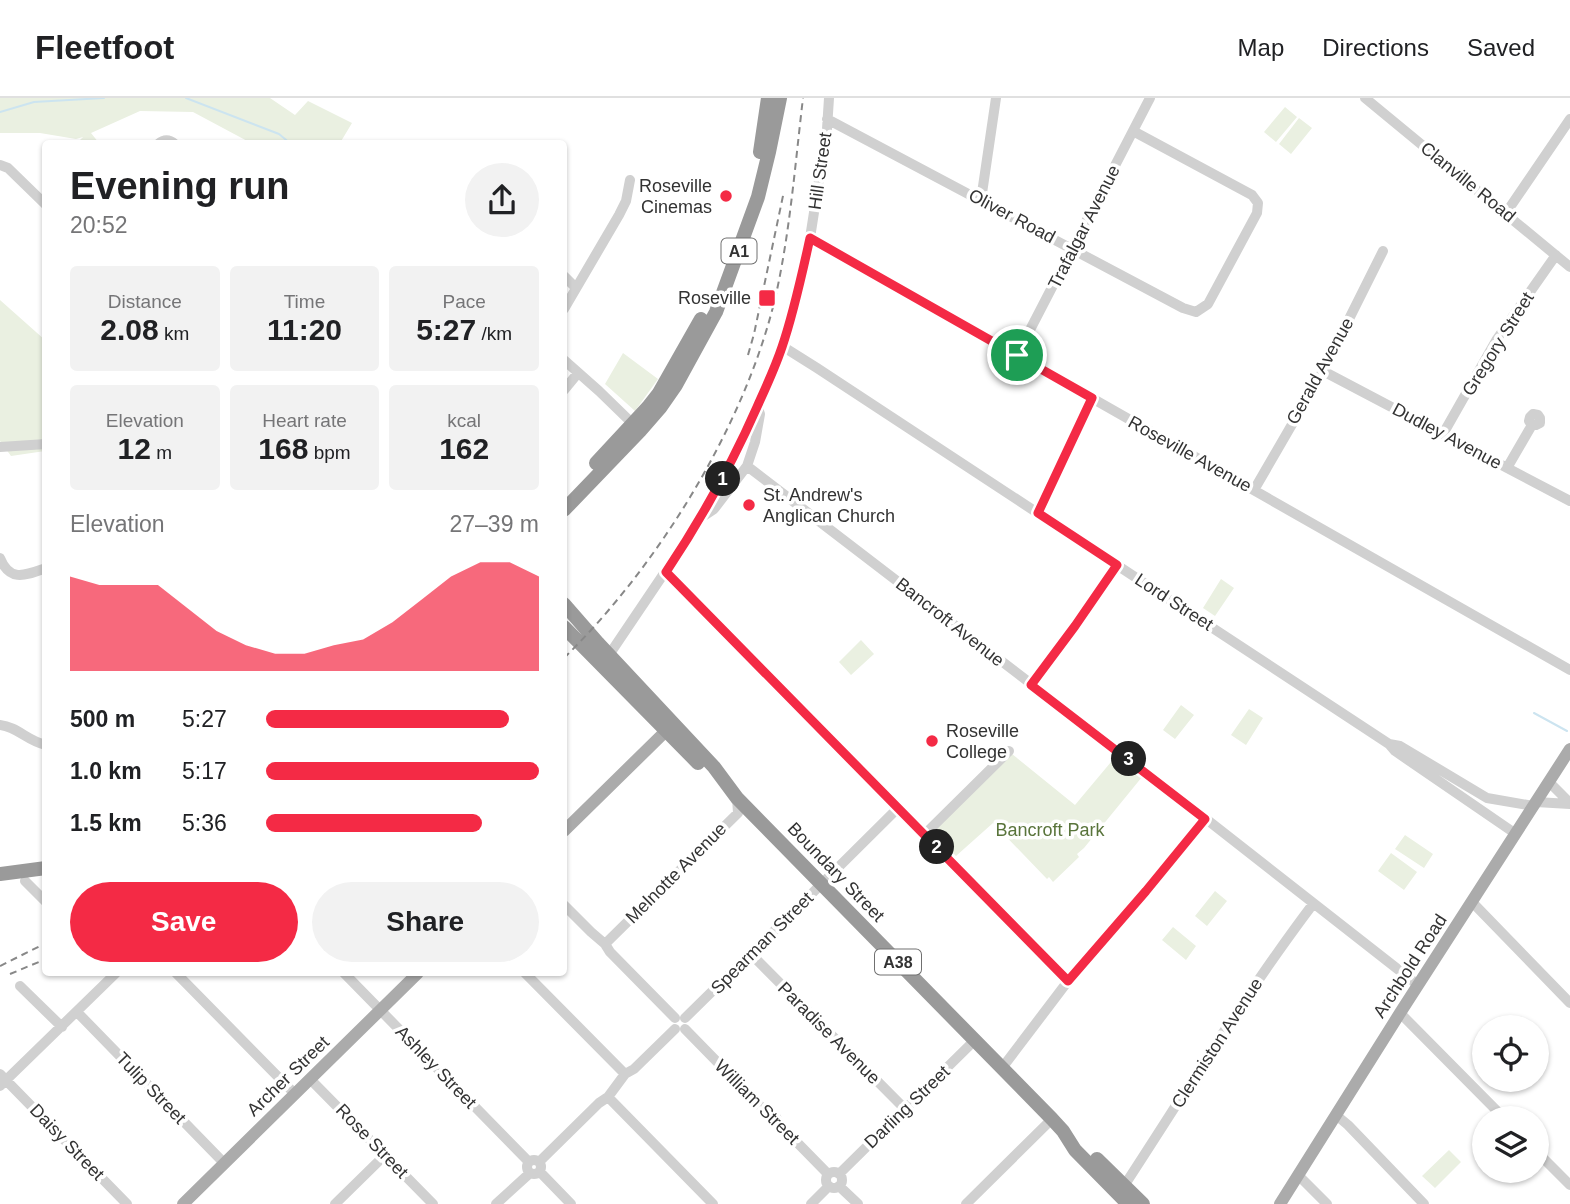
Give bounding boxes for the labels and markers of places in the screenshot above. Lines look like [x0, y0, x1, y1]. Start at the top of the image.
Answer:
place label: Roseville Cinemas [639, 176, 712, 217]
marker: Roseville Cinemas [718, 188, 734, 204]
place label: Roseville [678, 288, 751, 308]
marker: Roseville [757, 288, 777, 308]
pin [987, 325, 1047, 385]
pin: 1 [706, 462, 740, 496]
place label: St. Andrew's Anglican Church [763, 485, 895, 526]
marker: St. Andrew's Anglican Church [741, 497, 757, 513]
place label: Roseville College [946, 721, 1019, 762]
marker: Roseville College [924, 733, 940, 749]
pin: 3 [1112, 742, 1146, 776]
pin: 2 [920, 830, 954, 864]

